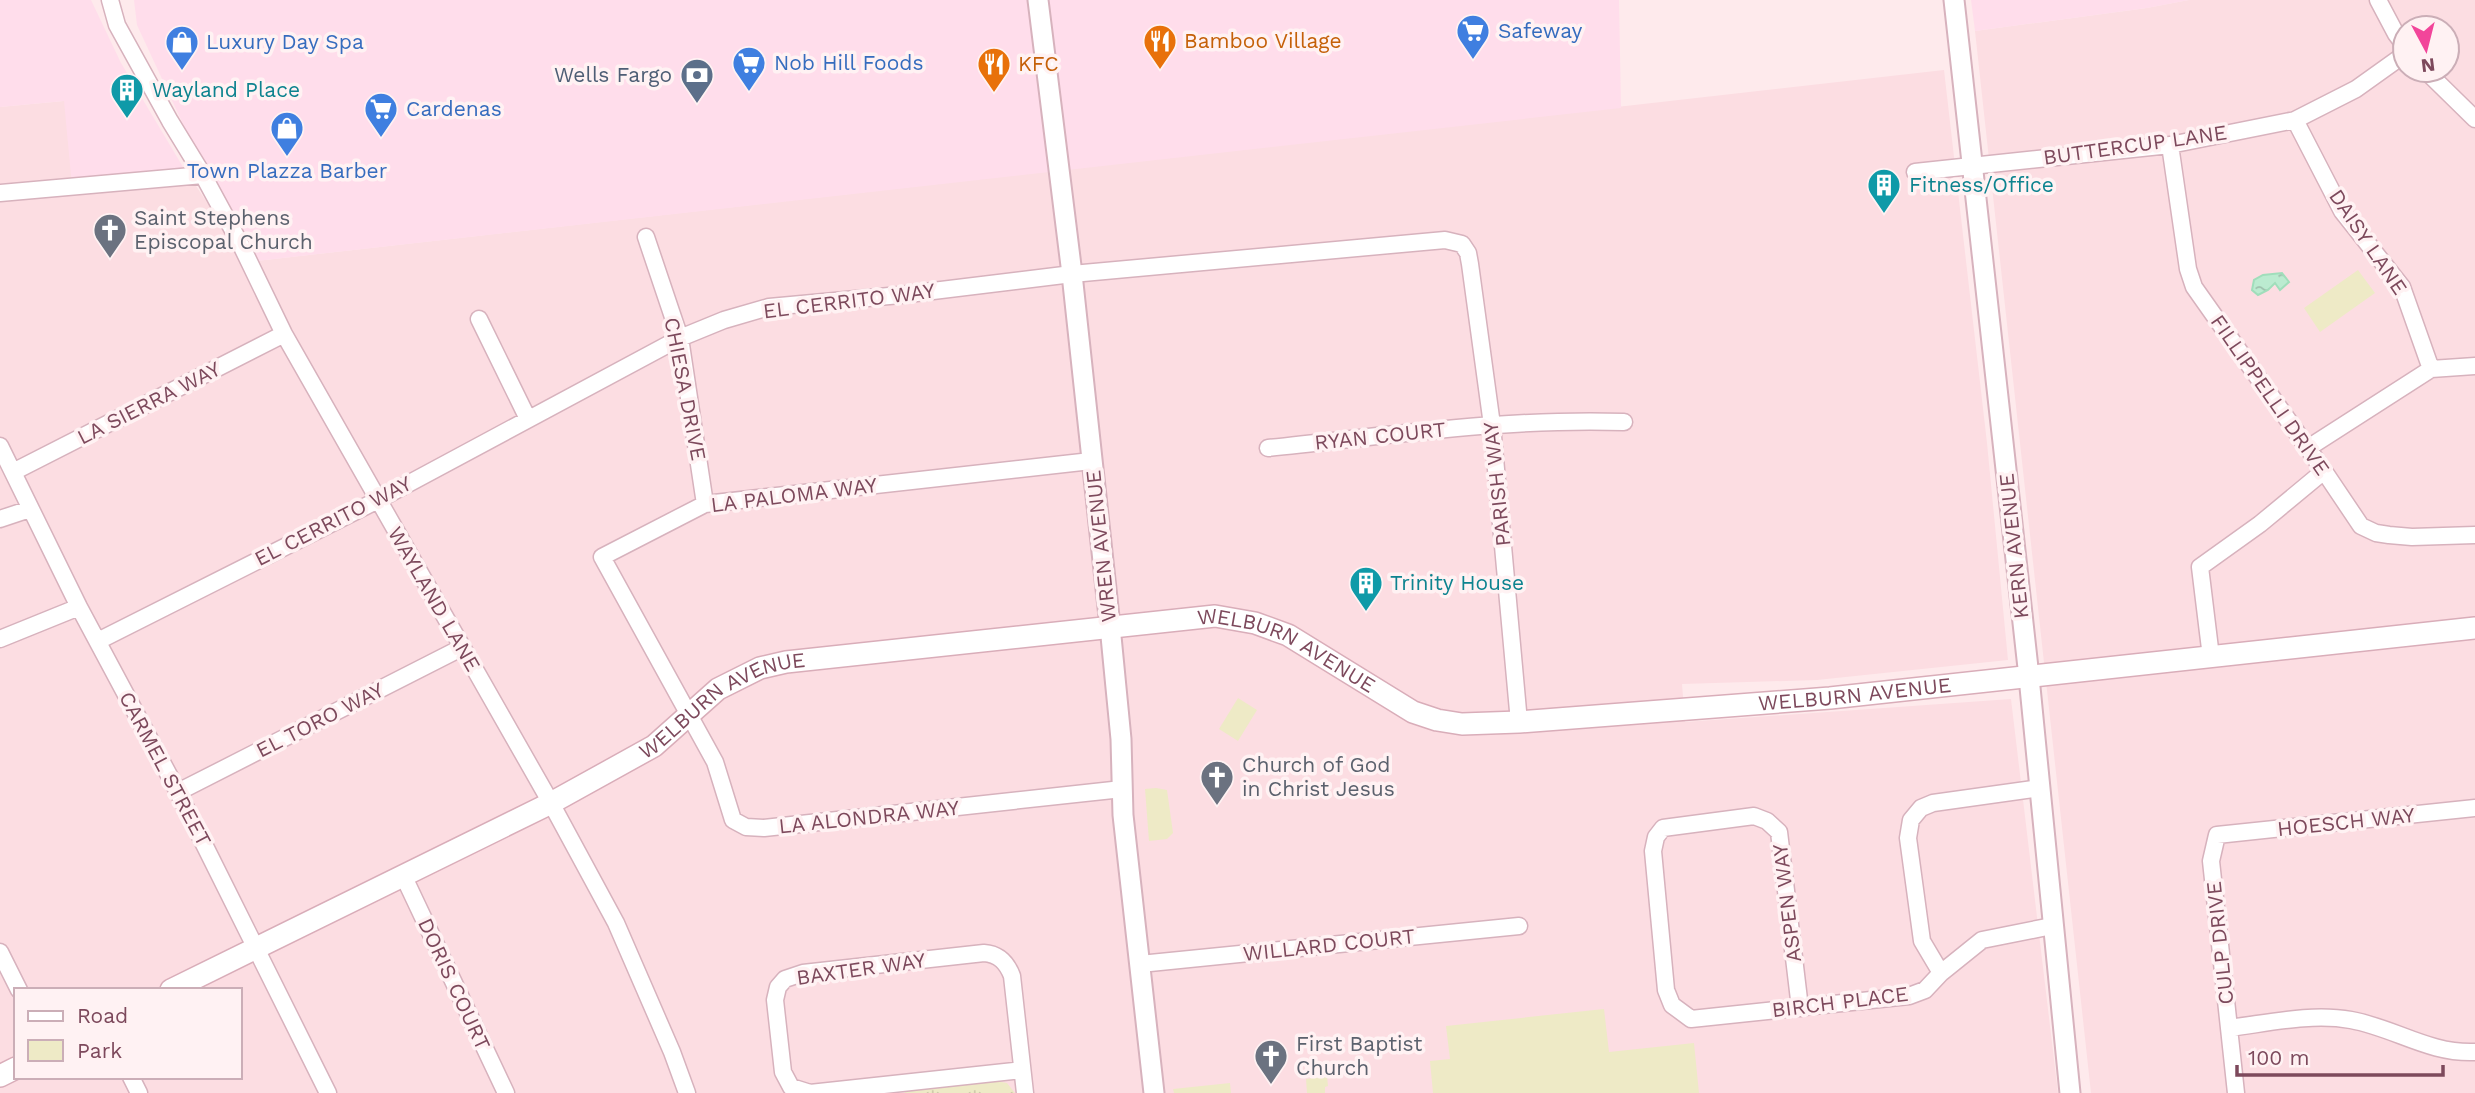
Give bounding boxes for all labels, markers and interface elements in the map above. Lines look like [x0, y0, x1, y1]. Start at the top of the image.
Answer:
supermarket icon: Safeway [1454, 12, 1492, 61]
north arrow [2391, 14, 2461, 84]
place label: Safeway [1498, 18, 1582, 43]
restaurant icon: Bamboo Village [1141, 22, 1179, 71]
shop icon: Luxury Day Spa [163, 23, 201, 72]
place label: Bamboo Village [1184, 28, 1342, 53]
place label: Luxury Day Spa [206, 29, 364, 54]
supermarket icon: Nob Hill Foods [730, 44, 768, 93]
restaurant icon: KFC [975, 45, 1013, 94]
place label: Nob Hill Foods [774, 50, 924, 75]
place label: KFC [1018, 51, 1059, 76]
text: N [2420, 53, 2436, 78]
bank icon: Wells Fargo [678, 56, 716, 105]
place label: Wells Fargo [554, 62, 672, 87]
building icon: Wayland Place [108, 71, 146, 120]
place label: Wayland Place [152, 77, 300, 102]
supermarket icon: Cardenas [362, 90, 400, 139]
place label: Cardenas [406, 96, 502, 121]
shop icon: Town Plazza Barber [268, 109, 306, 158]
street label: BUTTERCUP LANE [2041, 119, 2228, 170]
place label: Town Plazza Barber [187, 158, 388, 183]
building icon: Fitness/Office [1865, 166, 1903, 215]
place label: Fitness/Office [1909, 172, 2054, 197]
street label: DAISY LANE [2324, 184, 2413, 299]
place label: Saint Stephens Episcopal Church [134, 205, 313, 254]
church icon: Saint Stephens Episcopal Church [91, 211, 129, 260]
street label: EL CERRITO WAY [762, 278, 936, 323]
street label: FILLIPPELLI DRIVE [2206, 310, 2335, 480]
street label: CHIESA DRIVE [659, 315, 712, 463]
street label: LA SIERRA WAY [73, 356, 225, 449]
street label: RYAN COURT [1313, 416, 1447, 455]
street label: PARISH WAY [1478, 420, 1515, 548]
street label: WREN AVENUE [1080, 469, 1121, 623]
street label: EL CERRITO WAY [250, 470, 415, 571]
street label: LA PALOMA WAY [709, 472, 879, 517]
street label: KERN AVENUE [1993, 472, 2034, 620]
street label: WAYLAND LANE [383, 522, 486, 675]
building icon: Trinity House [1347, 564, 1385, 613]
place label: Trinity House [1390, 570, 1524, 595]
street label: WELBURN AVENUE [1196, 603, 1380, 698]
street label: WELBURN AVENUE [634, 647, 806, 764]
street label: WELBURN AVENUE [1757, 672, 1952, 716]
street label: EL TORO WAY [252, 677, 388, 762]
street label: CARMEL STREET [114, 687, 217, 851]
place label: Church of God in Christ Jesus [1242, 752, 1395, 801]
church icon: Church of God in Christ Jesus [1198, 758, 1236, 807]
street label: LA ALONDRA WAY [777, 795, 961, 838]
street label: HOESCH WAY [2276, 802, 2416, 841]
street label: ASPEN WAY [1767, 842, 1806, 964]
street label: CULP DRIVE [2201, 880, 2238, 1006]
street label: DORIS COURT [413, 914, 496, 1054]
street label: WILLARD COURT [1242, 923, 1417, 966]
street label: BAXTER WAY [795, 947, 927, 990]
street label: BIRCH PLACE [1770, 981, 1910, 1022]
legend [14, 988, 242, 1079]
text: Road [77, 1003, 128, 1028]
place label: First Baptist Church [1296, 1031, 1423, 1080]
scale bar [2237, 1034, 2444, 1078]
church icon: First Baptist Church [1252, 1037, 1290, 1086]
text: Park [77, 1038, 122, 1063]
text: 100 m [2248, 1045, 2310, 1070]

